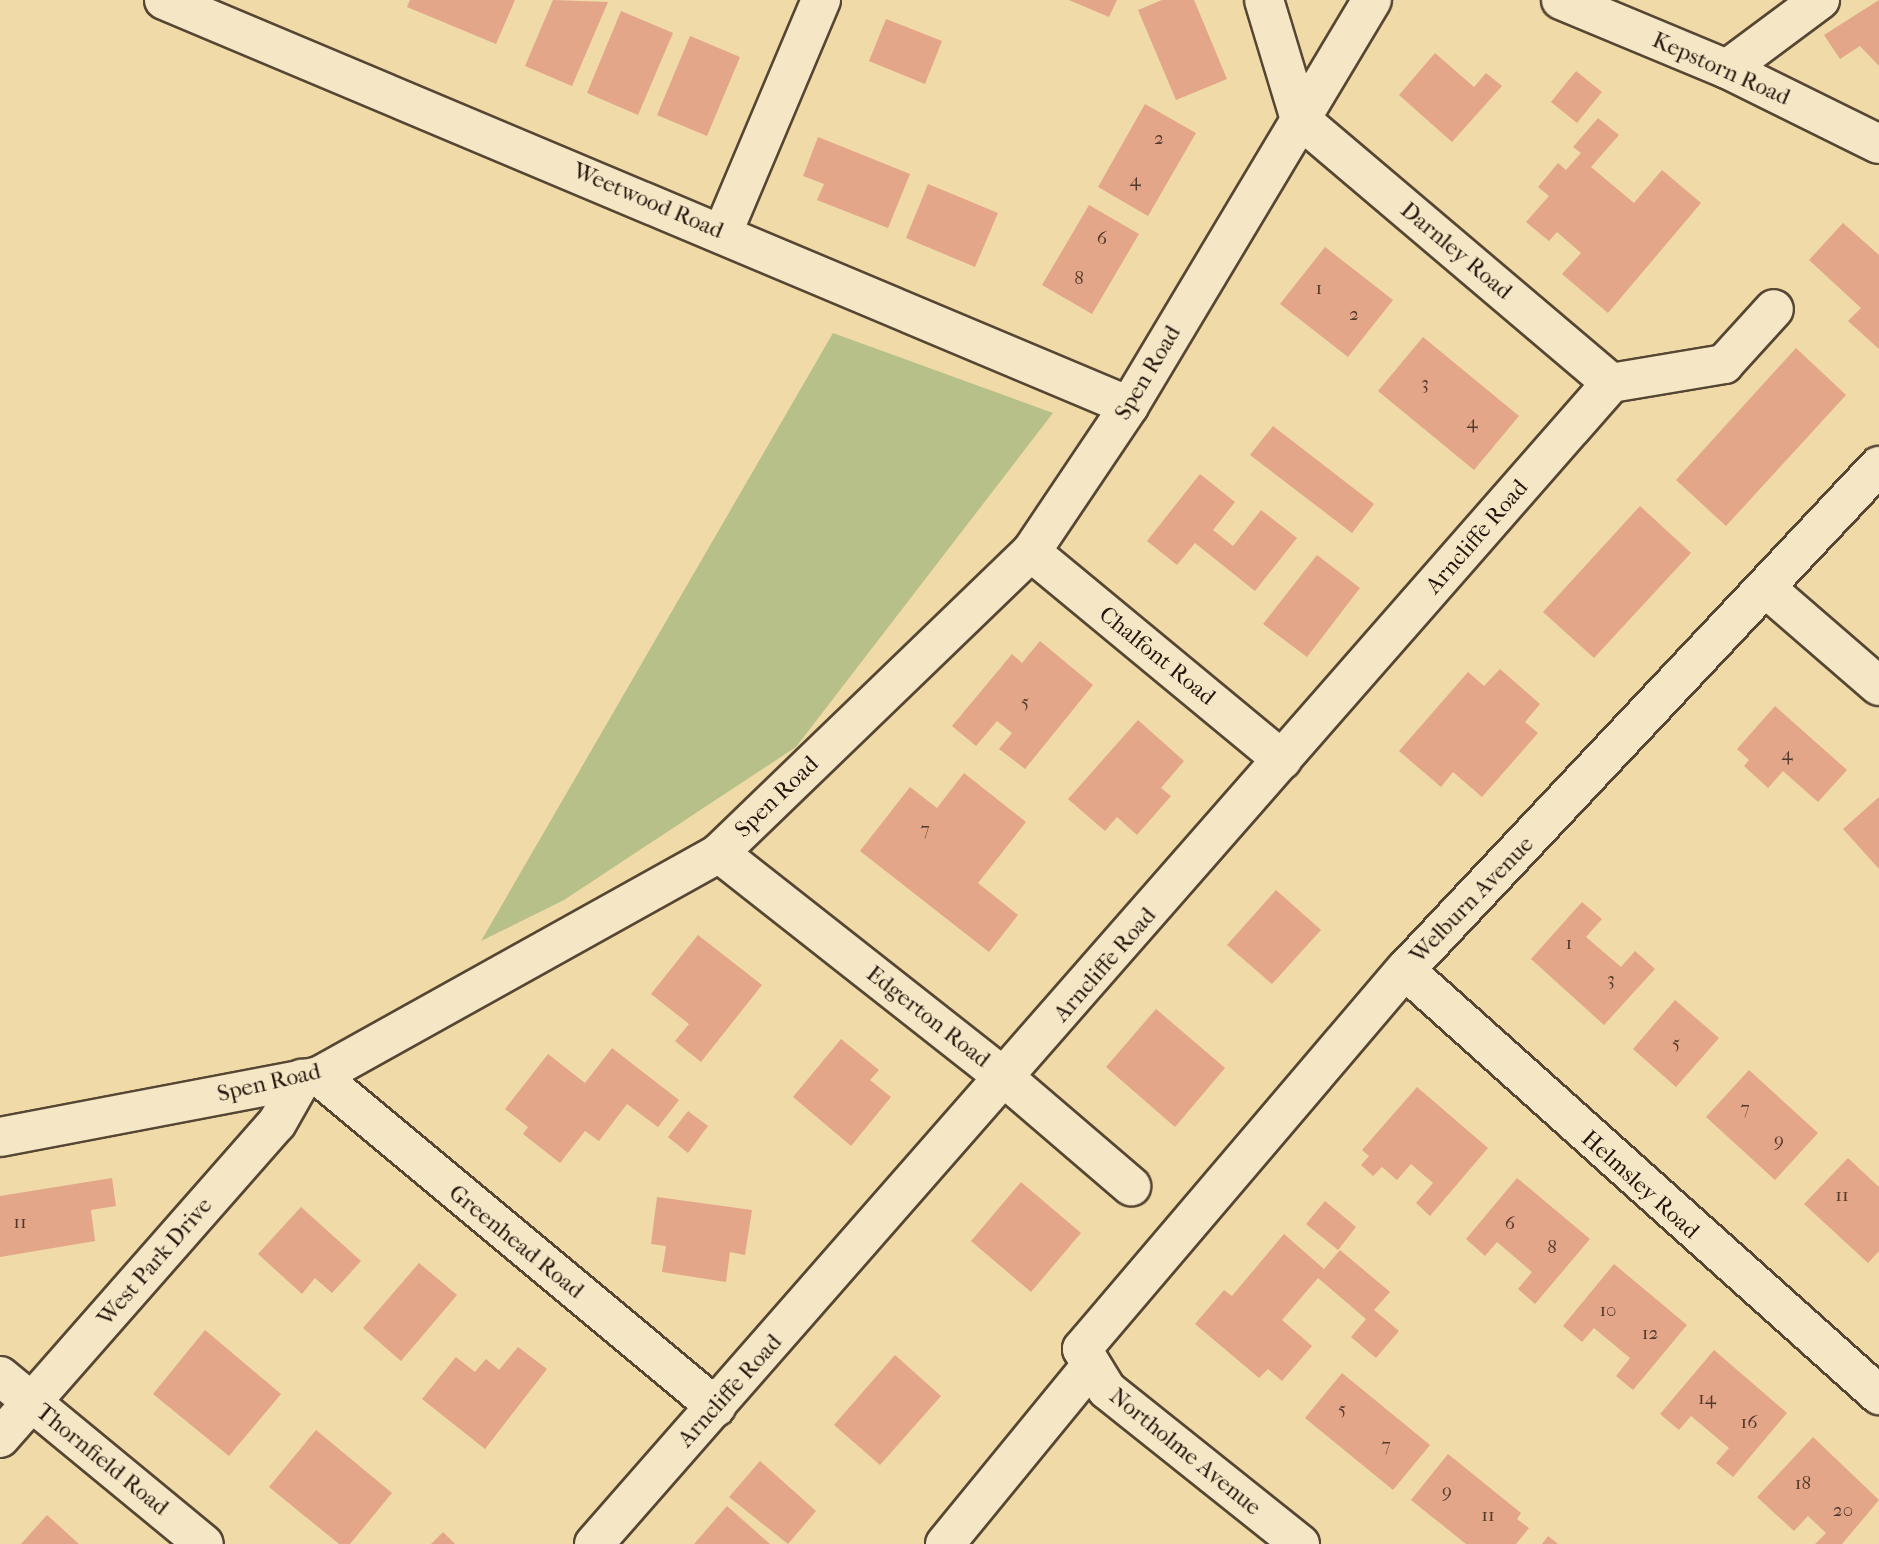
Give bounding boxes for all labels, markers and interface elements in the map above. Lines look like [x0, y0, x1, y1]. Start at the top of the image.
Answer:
street label: Kepstorn Road [1648, 26, 1794, 112]
house number: 2 [1154, 128, 1164, 150]
street label: Weetwood Road [569, 157, 727, 245]
house number: 4 [1129, 170, 1141, 192]
street label: Darnley Road [1395, 196, 1517, 306]
house number: 6 [1097, 228, 1107, 250]
house number: 8 [1074, 268, 1084, 290]
house number: 1 [1316, 278, 1322, 300]
house number: 2 [1349, 304, 1359, 326]
street label: Spen Road [1109, 321, 1187, 425]
house number: 3 [1421, 373, 1429, 395]
house number: 4 [1466, 412, 1478, 434]
street label: Arncliffe Road [1420, 474, 1534, 600]
street label: Chalfont Road [1093, 601, 1221, 711]
house number: 5 [1021, 692, 1029, 714]
house number: 4 [1781, 744, 1793, 766]
street label: Spen Road [730, 751, 824, 843]
house number: 7 [920, 819, 930, 841]
street label: Welburn Avenue [1405, 831, 1539, 969]
street label: Arncliffe Road [1048, 902, 1162, 1028]
house number: 1 [1566, 933, 1572, 955]
street label: Edgerton Road [861, 960, 995, 1074]
house number: 3 [1607, 969, 1615, 991]
house number: 5 [1672, 1033, 1680, 1055]
street label: Spen Road [215, 1058, 323, 1108]
house number: 7 [1740, 1098, 1750, 1120]
street label: Helmsley Road [1576, 1125, 1704, 1245]
house number: 9 [1774, 1130, 1784, 1152]
street label: Greenhead Road [443, 1179, 589, 1305]
house number: 11 [1835, 1185, 1849, 1207]
street label: West Park Drive [92, 1192, 218, 1332]
house number: 11 [13, 1212, 27, 1234]
house number: 6 [1505, 1213, 1515, 1235]
house number: 8 [1547, 1237, 1557, 1259]
house number: 10 [1599, 1300, 1617, 1322]
house number: 12 [1642, 1323, 1658, 1345]
street label: Arncliffe Road [672, 1329, 788, 1453]
street label: Northolme Avenue [1104, 1382, 1266, 1522]
house number: 14 [1698, 1388, 1716, 1410]
street label: Thornfield Road [30, 1398, 174, 1522]
house number: 5 [1338, 1399, 1346, 1421]
house number: 16 [1741, 1412, 1757, 1434]
house number: 7 [1381, 1435, 1391, 1457]
house number: 18 [1795, 1473, 1811, 1495]
house number: 9 [1442, 1481, 1452, 1503]
house number: 20 [1833, 1500, 1853, 1522]
house number: 11 [1481, 1505, 1495, 1527]

